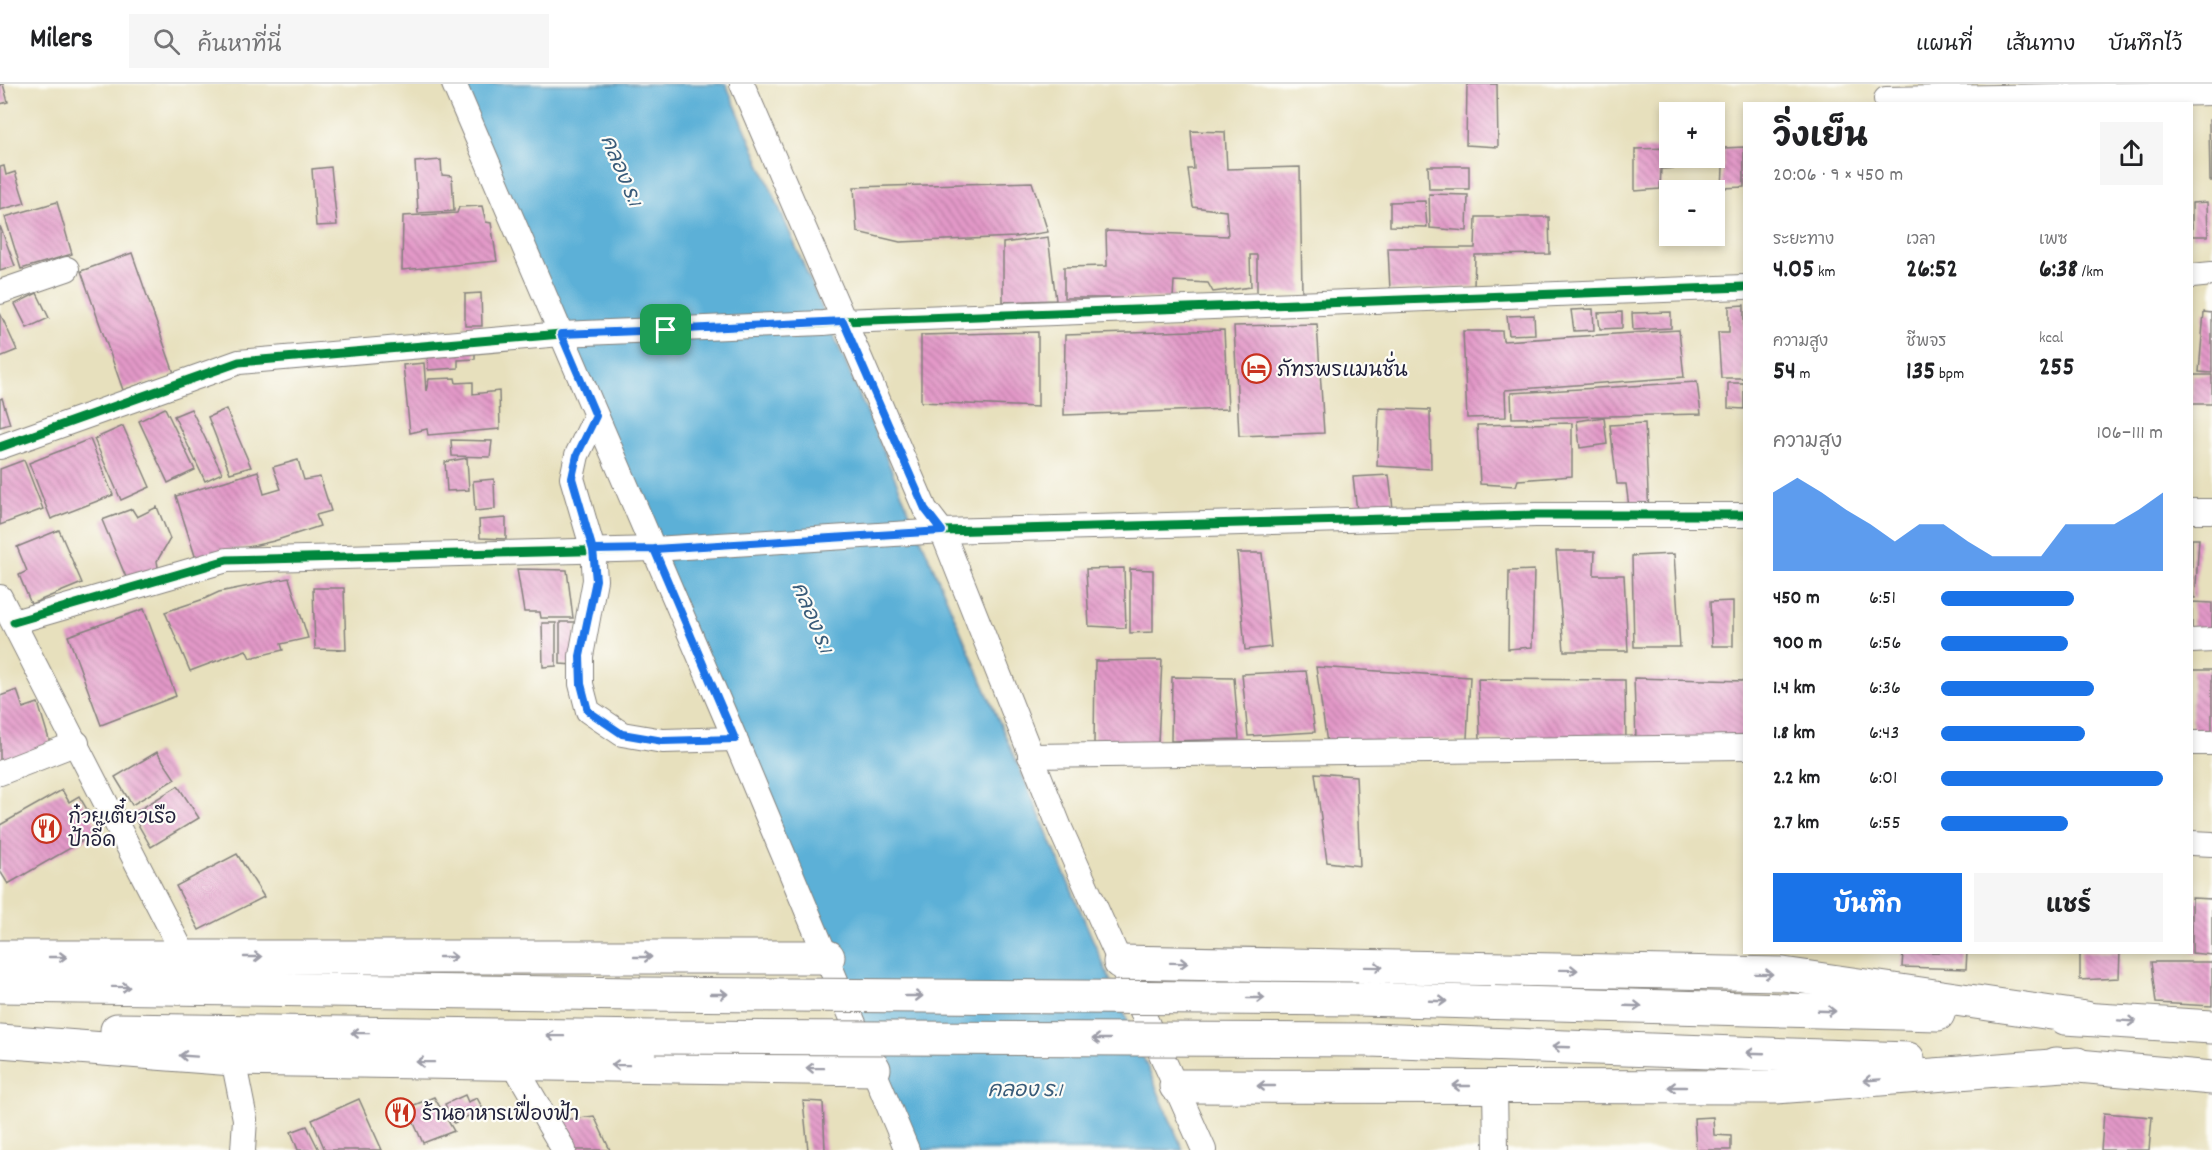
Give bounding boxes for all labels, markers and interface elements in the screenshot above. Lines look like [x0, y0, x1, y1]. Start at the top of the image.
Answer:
search box [129, 14, 549, 68]
text: Milers [30, 21, 93, 61]
icon: search [150, 25, 183, 58]
text: ค้นหาที่นี่ [198, 31, 281, 62]
text: แผนที่ [1916, 31, 1973, 61]
text: เส้นทาง [2006, 31, 2075, 61]
text: บันทึกไว้ [2108, 31, 2182, 61]
map controls [1659, 102, 1725, 246]
button: + [1659, 102, 1725, 168]
text: วิ่งเย็น [1773, 116, 1868, 163]
button: share [2100, 122, 2163, 185]
water label: คลอง ร.1 [591, 131, 649, 213]
text: 20:06 · 9 × 450 m [1773, 162, 1903, 190]
button: − [1659, 180, 1725, 246]
text: ระยะทาง [1773, 229, 1834, 252]
text: เวลา [1906, 229, 1936, 252]
text: เพซ [2039, 229, 2068, 252]
text: 4.05 [1773, 252, 1814, 289]
text: 26:52 [1906, 252, 1958, 289]
text: 6:38 [2039, 252, 2078, 289]
text: km [1814, 261, 1836, 284]
text: /km [2078, 261, 2104, 284]
pin [640, 304, 691, 355]
icon: arrive [649, 313, 682, 346]
text: kcal [2039, 327, 2063, 350]
text: ความสูง [1773, 331, 1828, 354]
text: ชีพจร [1906, 331, 1946, 354]
text: 255 [2039, 350, 2074, 387]
place label: ภัทรพรแมนชั่น [1277, 351, 1408, 386]
hotel icon: ภัทรพรแมนชั่น [1240, 353, 1272, 385]
text: 54 [1773, 354, 1796, 391]
text: 135 [1906, 354, 1935, 391]
text: m [1796, 363, 1810, 386]
text: bpm [1935, 363, 1964, 386]
text: 106–111 m [2097, 420, 2163, 448]
text: ความสูง [1773, 429, 1842, 457]
water label: คลอง ร.1 [782, 578, 840, 660]
text: 450 m [1773, 585, 1820, 613]
text: 6:51 [1869, 585, 1896, 613]
text: 900 m [1773, 630, 1822, 658]
text: 6:56 [1869, 630, 1901, 658]
text: 1.4 km [1773, 675, 1816, 703]
text: 6:36 [1869, 675, 1901, 703]
text: 1.8 km [1773, 720, 1815, 748]
text: 6:43 [1869, 720, 1899, 748]
text: 2.2 km [1773, 765, 1820, 793]
text: 6:01 [1869, 765, 1897, 793]
place label: ก๋วยเตี๋ยวเรือ ป้าอี๊ด [68, 797, 176, 856]
text: 2.7 km [1773, 810, 1819, 838]
text: 6:55 [1869, 810, 1901, 838]
restaurant icon: ก๋วยเตี๋ยวเรือ ป้าอี๊ด [31, 812, 63, 844]
button: บันทึก [1773, 873, 1962, 942]
button: แชร์ [1974, 873, 2163, 942]
one-way arrow [48, 951, 68, 963]
one-way arrow [243, 951, 263, 963]
one-way arrow [438, 951, 458, 963]
one-way arrow [633, 951, 653, 963]
one-way arrow [1168, 957, 1188, 969]
one-way arrow [1363, 961, 1383, 972]
one-way arrow [1558, 964, 1578, 976]
one-way arrow [1753, 968, 1773, 979]
one-way arrow [111, 981, 131, 993]
one-way arrow [708, 988, 728, 1000]
one-way arrow [903, 990, 923, 1002]
one-way arrow [1245, 992, 1265, 1004]
one-way arrow [1427, 996, 1447, 1007]
one-way arrow [1622, 1001, 1642, 1012]
one-way arrow [1817, 1006, 1837, 1017]
one-way arrow [2117, 1016, 2137, 1027]
one-way arrow [350, 1027, 370, 1039]
one-way arrow [545, 1030, 565, 1042]
one-way arrow [1092, 1033, 1112, 1045]
one-way arrow [1551, 1041, 1571, 1052]
one-way arrow [1746, 1048, 1766, 1059]
one-way arrow [179, 1050, 199, 1061]
one-way arrow [416, 1056, 436, 1068]
one-way arrow [611, 1059, 631, 1071]
one-way arrow [806, 1062, 826, 1074]
one-way arrow [1862, 1074, 1882, 1085]
water label: คลอง ร.1 [988, 1077, 1065, 1107]
one-way arrow [1256, 1080, 1276, 1092]
one-way arrow [1451, 1080, 1471, 1092]
one-way arrow [1667, 1081, 1687, 1093]
place label: ร้านอาหารเฟื่องฟ้า [422, 1094, 579, 1130]
restaurant icon: ร้านอาหารเฟื่องฟ้า [385, 1097, 417, 1129]

